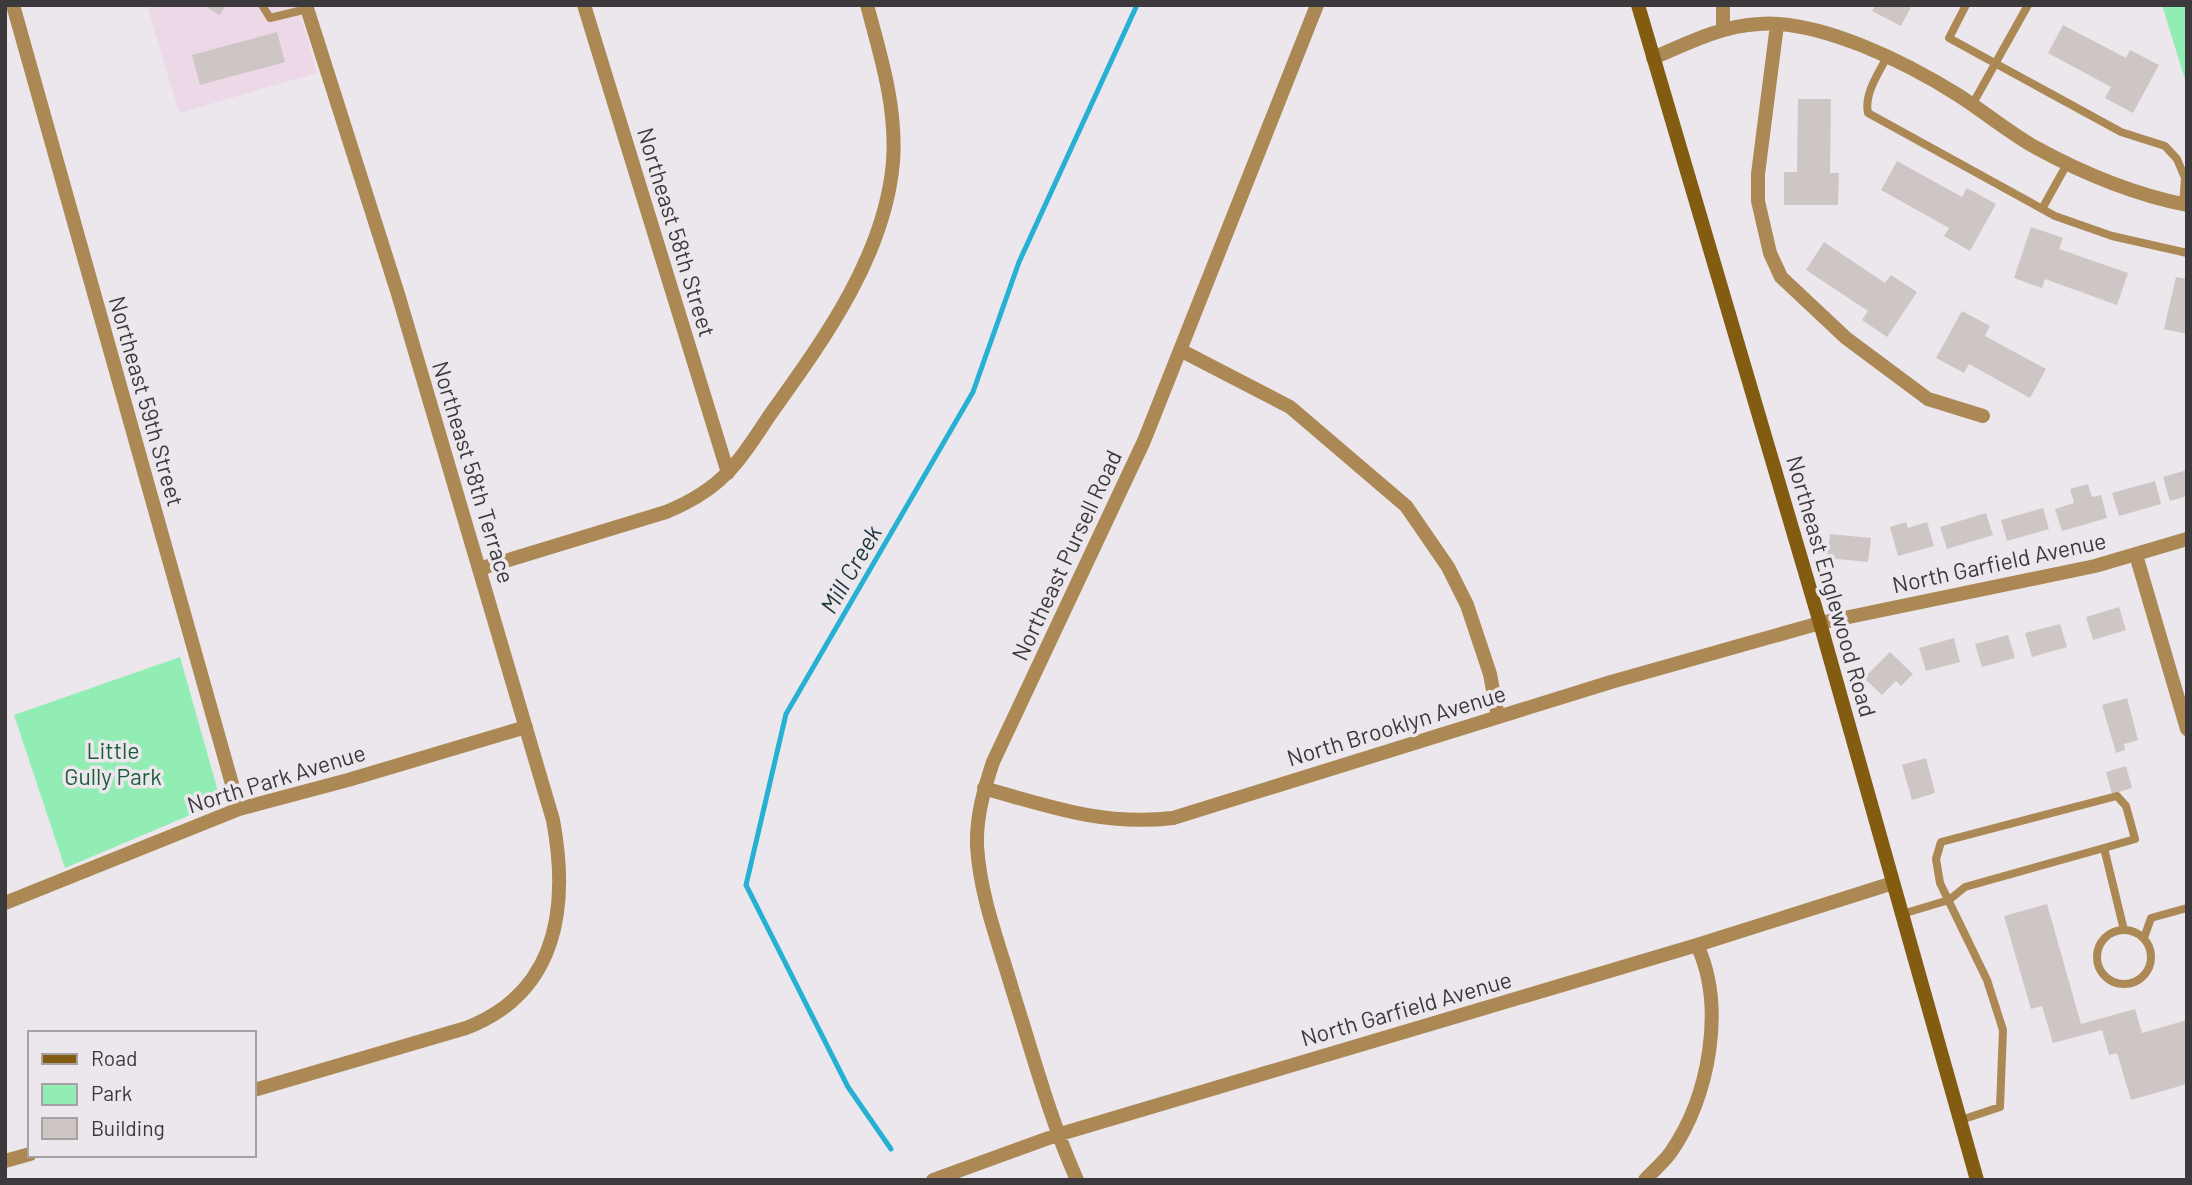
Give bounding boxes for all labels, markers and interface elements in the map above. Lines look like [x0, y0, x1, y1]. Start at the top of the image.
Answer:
street label: Northeast 58th Street [632, 124, 722, 340]
street label: Northeast 59th Street [104, 293, 190, 509]
street label: Northeast 58th Terrace [427, 358, 521, 586]
street label: Northeast Pursell Road [1005, 445, 1127, 665]
street label: Northeast Englewood Road [1781, 452, 1883, 720]
water label: Mill Creek [813, 519, 887, 618]
street label: North Garfield Avenue [1889, 526, 2109, 598]
street label: North Brooklyn Avenue [1283, 678, 1509, 772]
park label: Little Gully Park [64, 736, 162, 790]
street label: North Park Avenue [183, 738, 369, 818]
street label: North Garfield Avenue [1297, 964, 1515, 1052]
legend [28, 1031, 256, 1157]
text: Road [91, 1045, 137, 1070]
text: Park [91, 1080, 132, 1105]
text: Building [91, 1115, 165, 1140]

